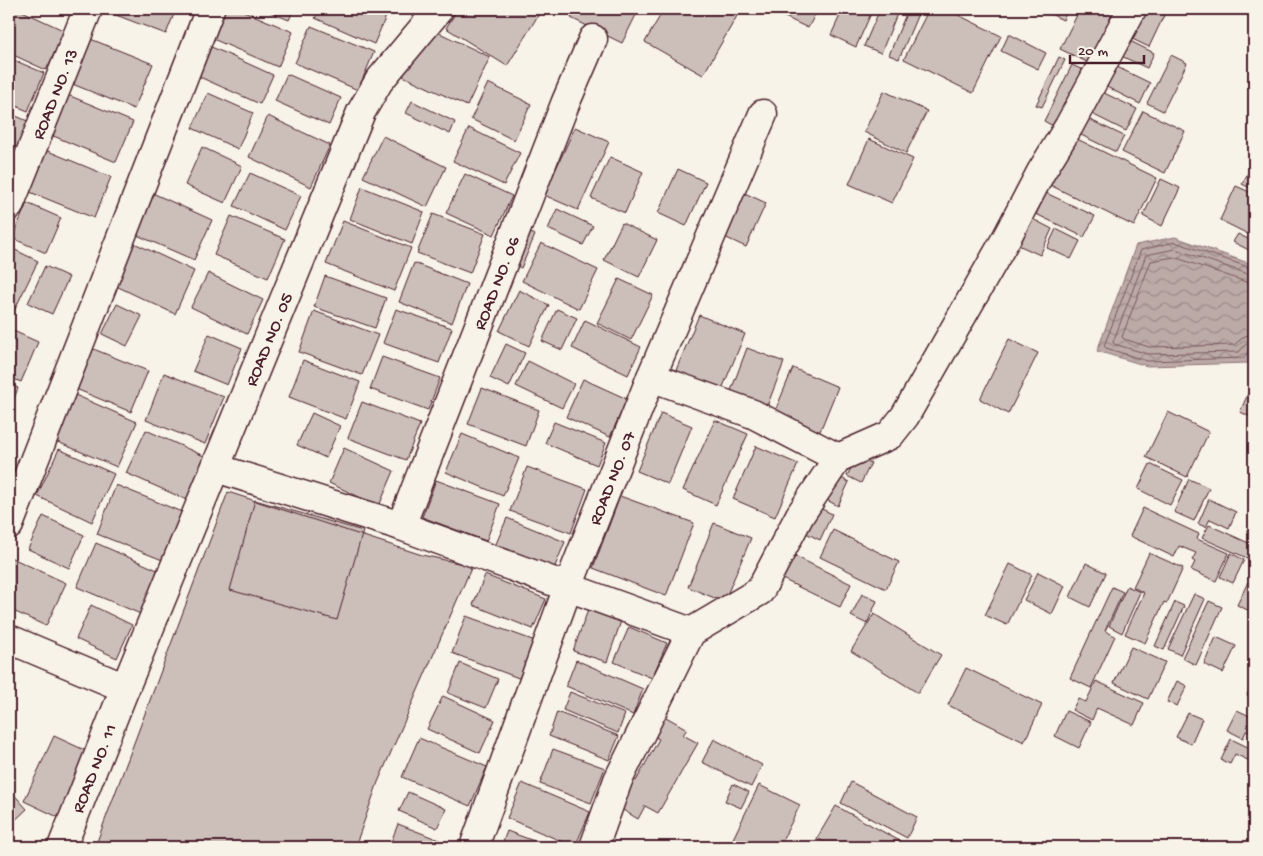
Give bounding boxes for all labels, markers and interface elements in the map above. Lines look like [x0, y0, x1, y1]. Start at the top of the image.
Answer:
scale bar [1070, 32, 1144, 64]
text: 20 m [1078, 43, 1108, 61]
street label: ROAD NO. 13 [29, 46, 84, 143]
street label: ROAD NO. 06 [470, 233, 526, 333]
street label: ROAD NO. 05 [242, 290, 299, 390]
street label: ROAD NO. 07 [586, 428, 642, 529]
street label: ROAD NO. 11 [69, 721, 123, 816]

